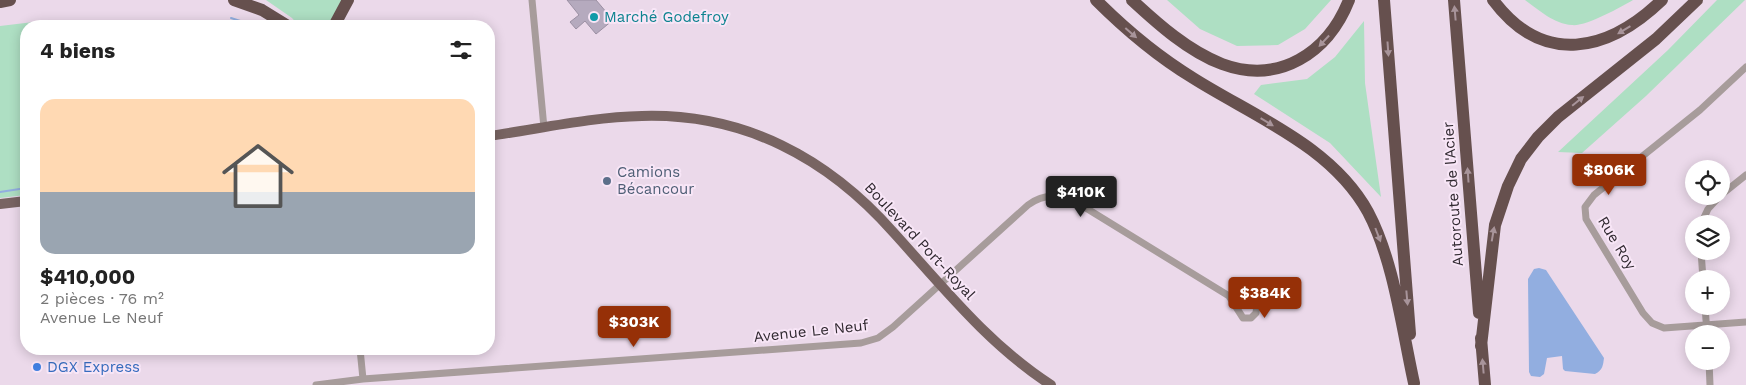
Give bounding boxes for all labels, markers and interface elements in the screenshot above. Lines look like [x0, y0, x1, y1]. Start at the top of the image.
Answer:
one-way arrow [1451, 5, 1459, 21]
place label: Marché Godefroy [604, 8, 729, 26]
marker: Marché Godefroy [588, 11, 600, 23]
one-way arrow [1617, 26, 1630, 35]
one-way arrow [1125, 27, 1137, 39]
one-way arrow [1318, 35, 1330, 47]
icon: filters [447, 36, 475, 64]
text: 4 biens [40, 38, 115, 63]
one-way arrow [1385, 41, 1393, 57]
one-way arrow [1571, 95, 1584, 106]
one-way arrow [1260, 118, 1273, 127]
street label: Autoroute de l'Acier [1439, 121, 1467, 267]
icon: home [213, 131, 303, 221]
pin: $806K [1574, 154, 1644, 196]
text: $806K [1583, 160, 1635, 179]
map controls [1685, 160, 1730, 370]
button: locate [1685, 160, 1730, 205]
place label: Camions Bécancour [617, 163, 694, 198]
one-way arrow [1464, 167, 1472, 183]
marker: Camions Bécancour [601, 175, 613, 187]
pin: $410K [1046, 176, 1116, 218]
street label: Boulevard Port-Royal [861, 178, 979, 304]
text: $410K [1057, 182, 1105, 201]
street label: Rue Roy [1594, 213, 1640, 273]
button: layers [1685, 215, 1730, 260]
one-way arrow [1490, 226, 1498, 242]
one-way arrow [1375, 228, 1383, 242]
text: $410,000 [40, 264, 135, 289]
button: + [1685, 270, 1730, 315]
pin: $384K [1230, 276, 1300, 319]
text: $384K [1239, 283, 1291, 302]
text: 2 pièces · 76 m² [40, 289, 164, 308]
one-way arrow [1403, 290, 1411, 306]
pin: $303K [599, 306, 669, 348]
text: Avenue Le Neuf [40, 308, 163, 327]
text: $303K [609, 312, 659, 331]
street label: Avenue Le Neuf [753, 316, 869, 346]
button: − [1685, 325, 1730, 370]
one-way arrow [1479, 357, 1487, 373]
place label: DGX Express [47, 358, 140, 376]
marker: DGX Express [31, 361, 43, 373]

